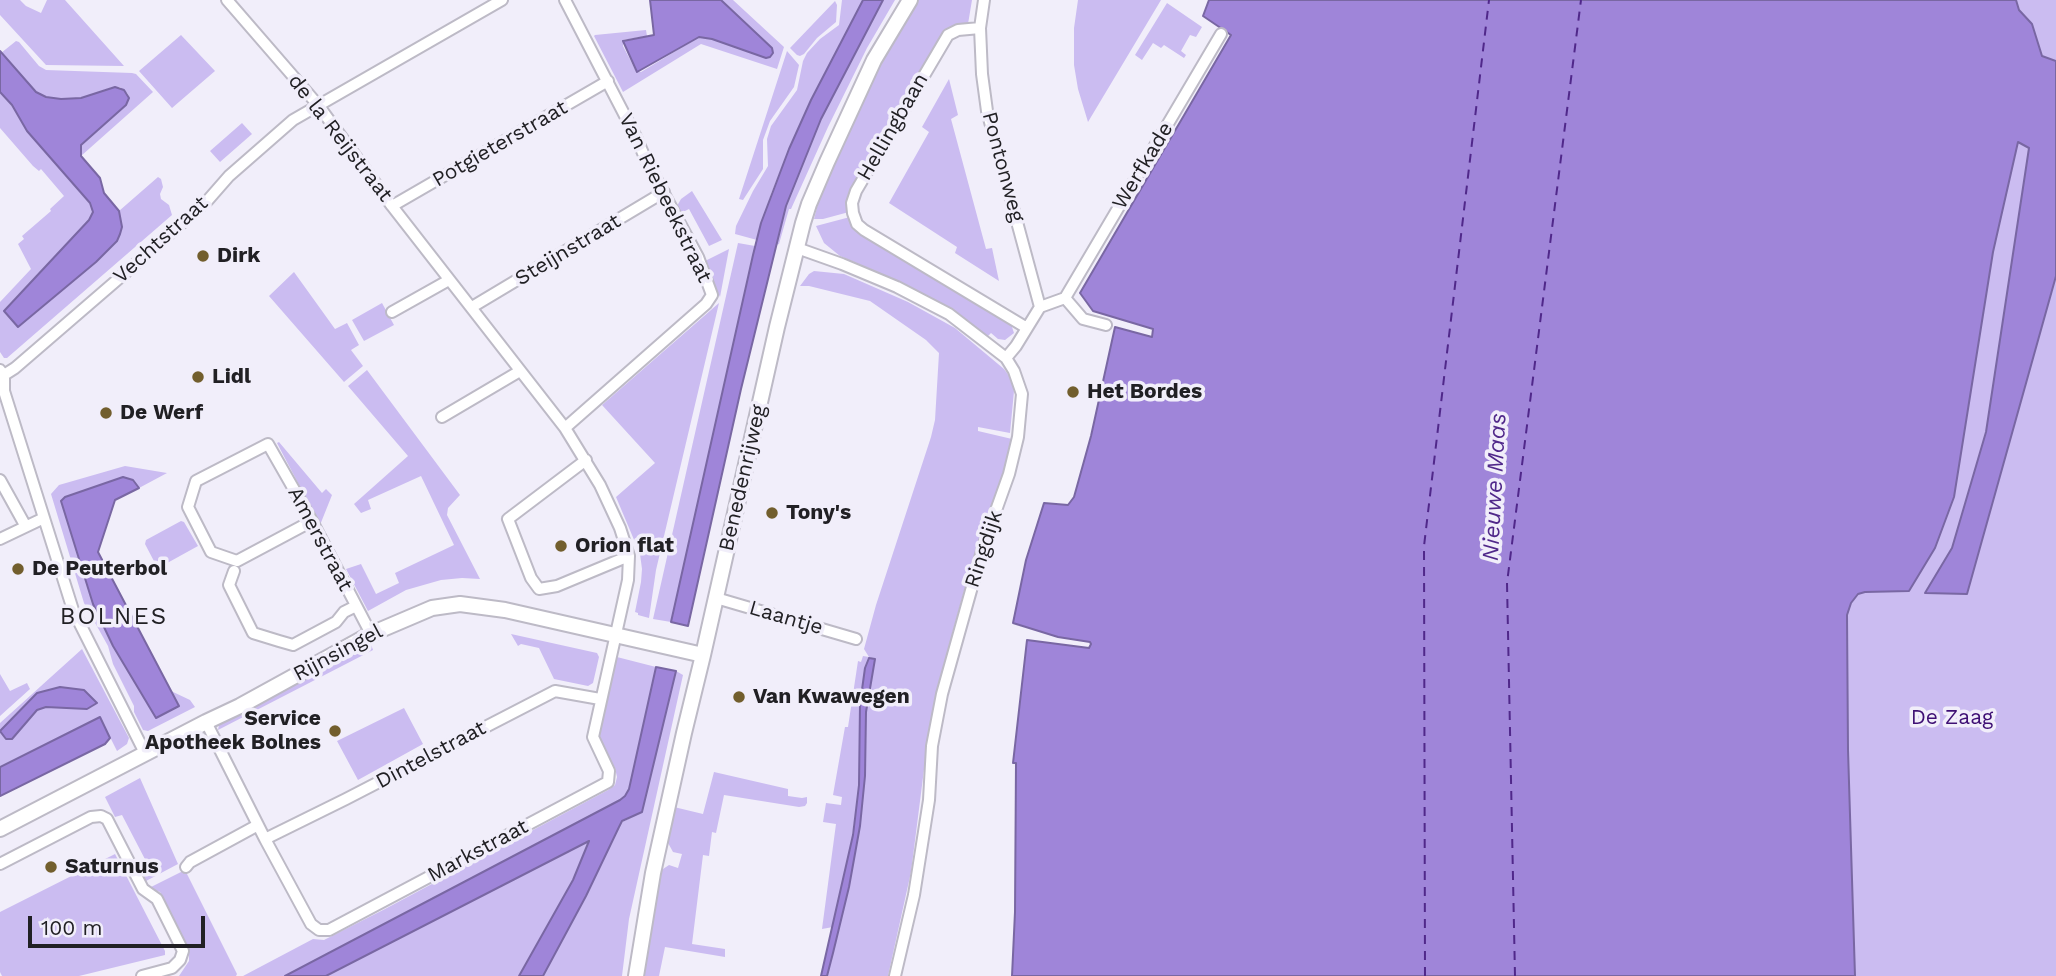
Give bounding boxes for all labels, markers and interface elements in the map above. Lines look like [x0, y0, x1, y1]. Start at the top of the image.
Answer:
street label: de la Reijstraat [282, 69, 398, 207]
street label: Hellingbaan [852, 69, 934, 185]
street label: Potgieterstraat [428, 95, 572, 193]
street label: Van Riebeekstraat [613, 109, 717, 287]
street label: Pontonweg [976, 109, 1030, 225]
street label: Werfkade [1107, 118, 1179, 214]
street label: Vechtstraat [109, 191, 213, 289]
street label: Steijnstraat [511, 209, 625, 291]
place label: Dirk [217, 243, 260, 269]
marker: Dirk [195, 248, 211, 264]
place label: Lidl [212, 364, 251, 390]
marker: Lidl [190, 369, 206, 385]
place label: Het Bordes [1087, 379, 1202, 405]
marker: Het Bordes [1065, 384, 1081, 400]
place label: De Werf [120, 400, 203, 426]
street label: Benedenrijweg [714, 402, 772, 554]
marker: De Werf [98, 405, 114, 421]
water label: Nieuwe Maas [1477, 412, 1513, 562]
street label: Amerstraat [282, 483, 358, 595]
place label: Tony's [786, 500, 851, 526]
marker: Tony's [764, 505, 780, 521]
street label: Ringdijk [960, 507, 1008, 591]
place label: Orion flat [575, 533, 674, 559]
marker: Orion flat [553, 538, 569, 554]
place label: De Peuterbol [32, 556, 167, 582]
marker: De Peuterbol [10, 561, 26, 577]
street label: Laantje [746, 595, 826, 641]
district label: BOLNES [61, 603, 167, 631]
street label: Rijnsingel [289, 619, 387, 687]
place label: Van Kwawegen [753, 684, 910, 710]
marker: Van Kwawegen [731, 689, 747, 705]
park label: De Zaag [1911, 705, 1993, 731]
place label: Service Apotheek Bolnes [145, 706, 321, 756]
street label: Dintelstraat [372, 715, 490, 795]
marker: Service Apotheek Bolnes [327, 723, 343, 739]
street label: Markstraat [423, 814, 533, 888]
place label: Saturnus [65, 854, 159, 880]
marker: Saturnus [43, 859, 59, 875]
scale bar [32, 902, 208, 946]
text: 100 m [41, 915, 103, 940]

